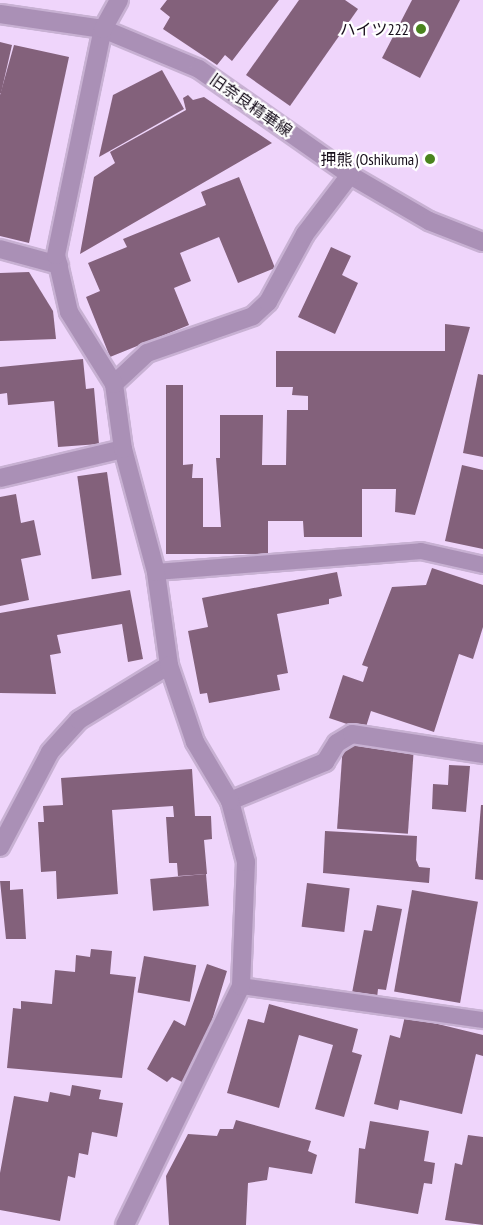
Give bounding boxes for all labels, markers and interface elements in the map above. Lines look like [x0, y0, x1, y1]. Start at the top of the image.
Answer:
place label: ハイツ222 [339, 19, 409, 39]
marker: ハイツ222 [414, 22, 428, 36]
street label: 旧奈良精華線 [206, 70, 296, 140]
place label: 押熊 (Oshikuma) [320, 149, 418, 169]
marker: 押熊 (Oshikuma) [423, 152, 437, 166]

